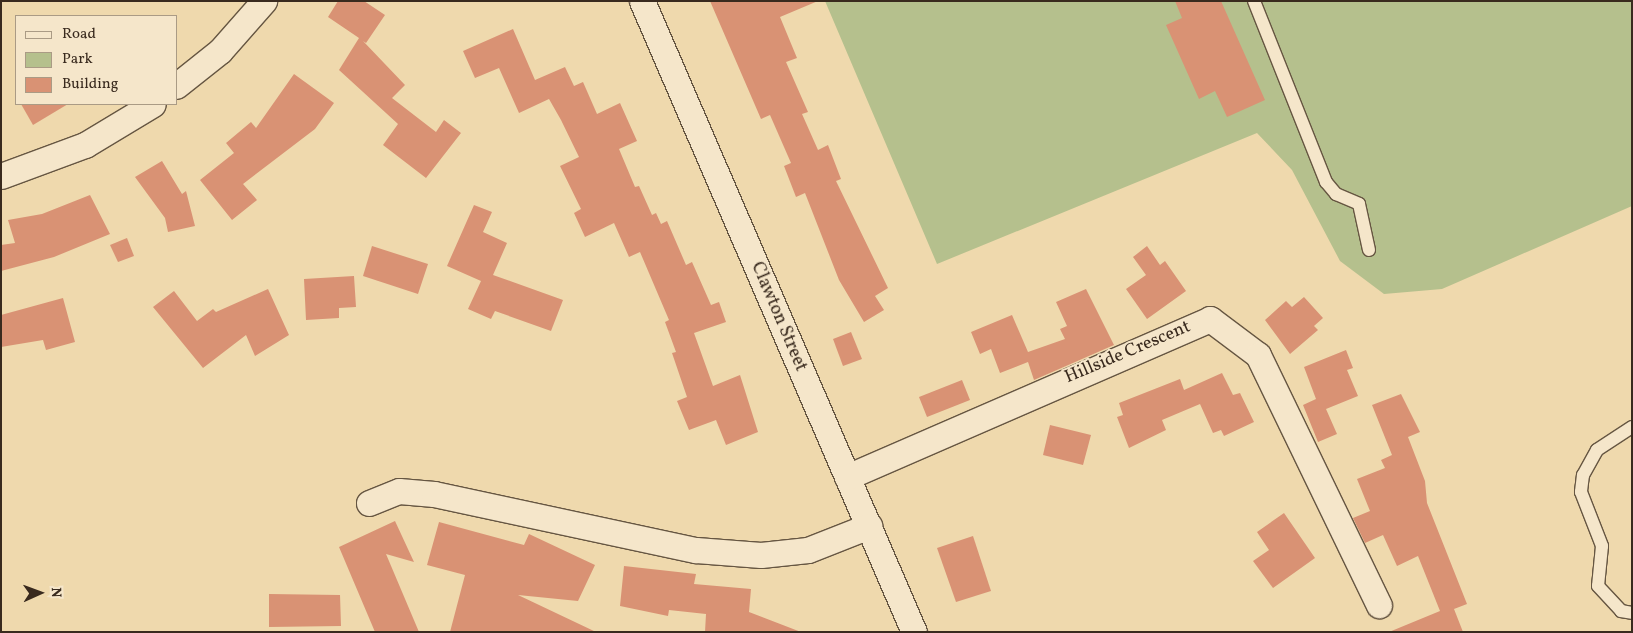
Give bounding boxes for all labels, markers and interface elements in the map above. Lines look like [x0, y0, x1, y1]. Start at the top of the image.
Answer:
legend [15, 15, 178, 105]
text: Road [62, 24, 96, 45]
text: Park [62, 49, 93, 70]
text: Building [62, 74, 118, 95]
street label: Clawton Street [745, 259, 811, 375]
street label: Hillside Crescent [1062, 317, 1194, 389]
north arrow [15, 568, 65, 618]
text: N [46, 587, 65, 598]

